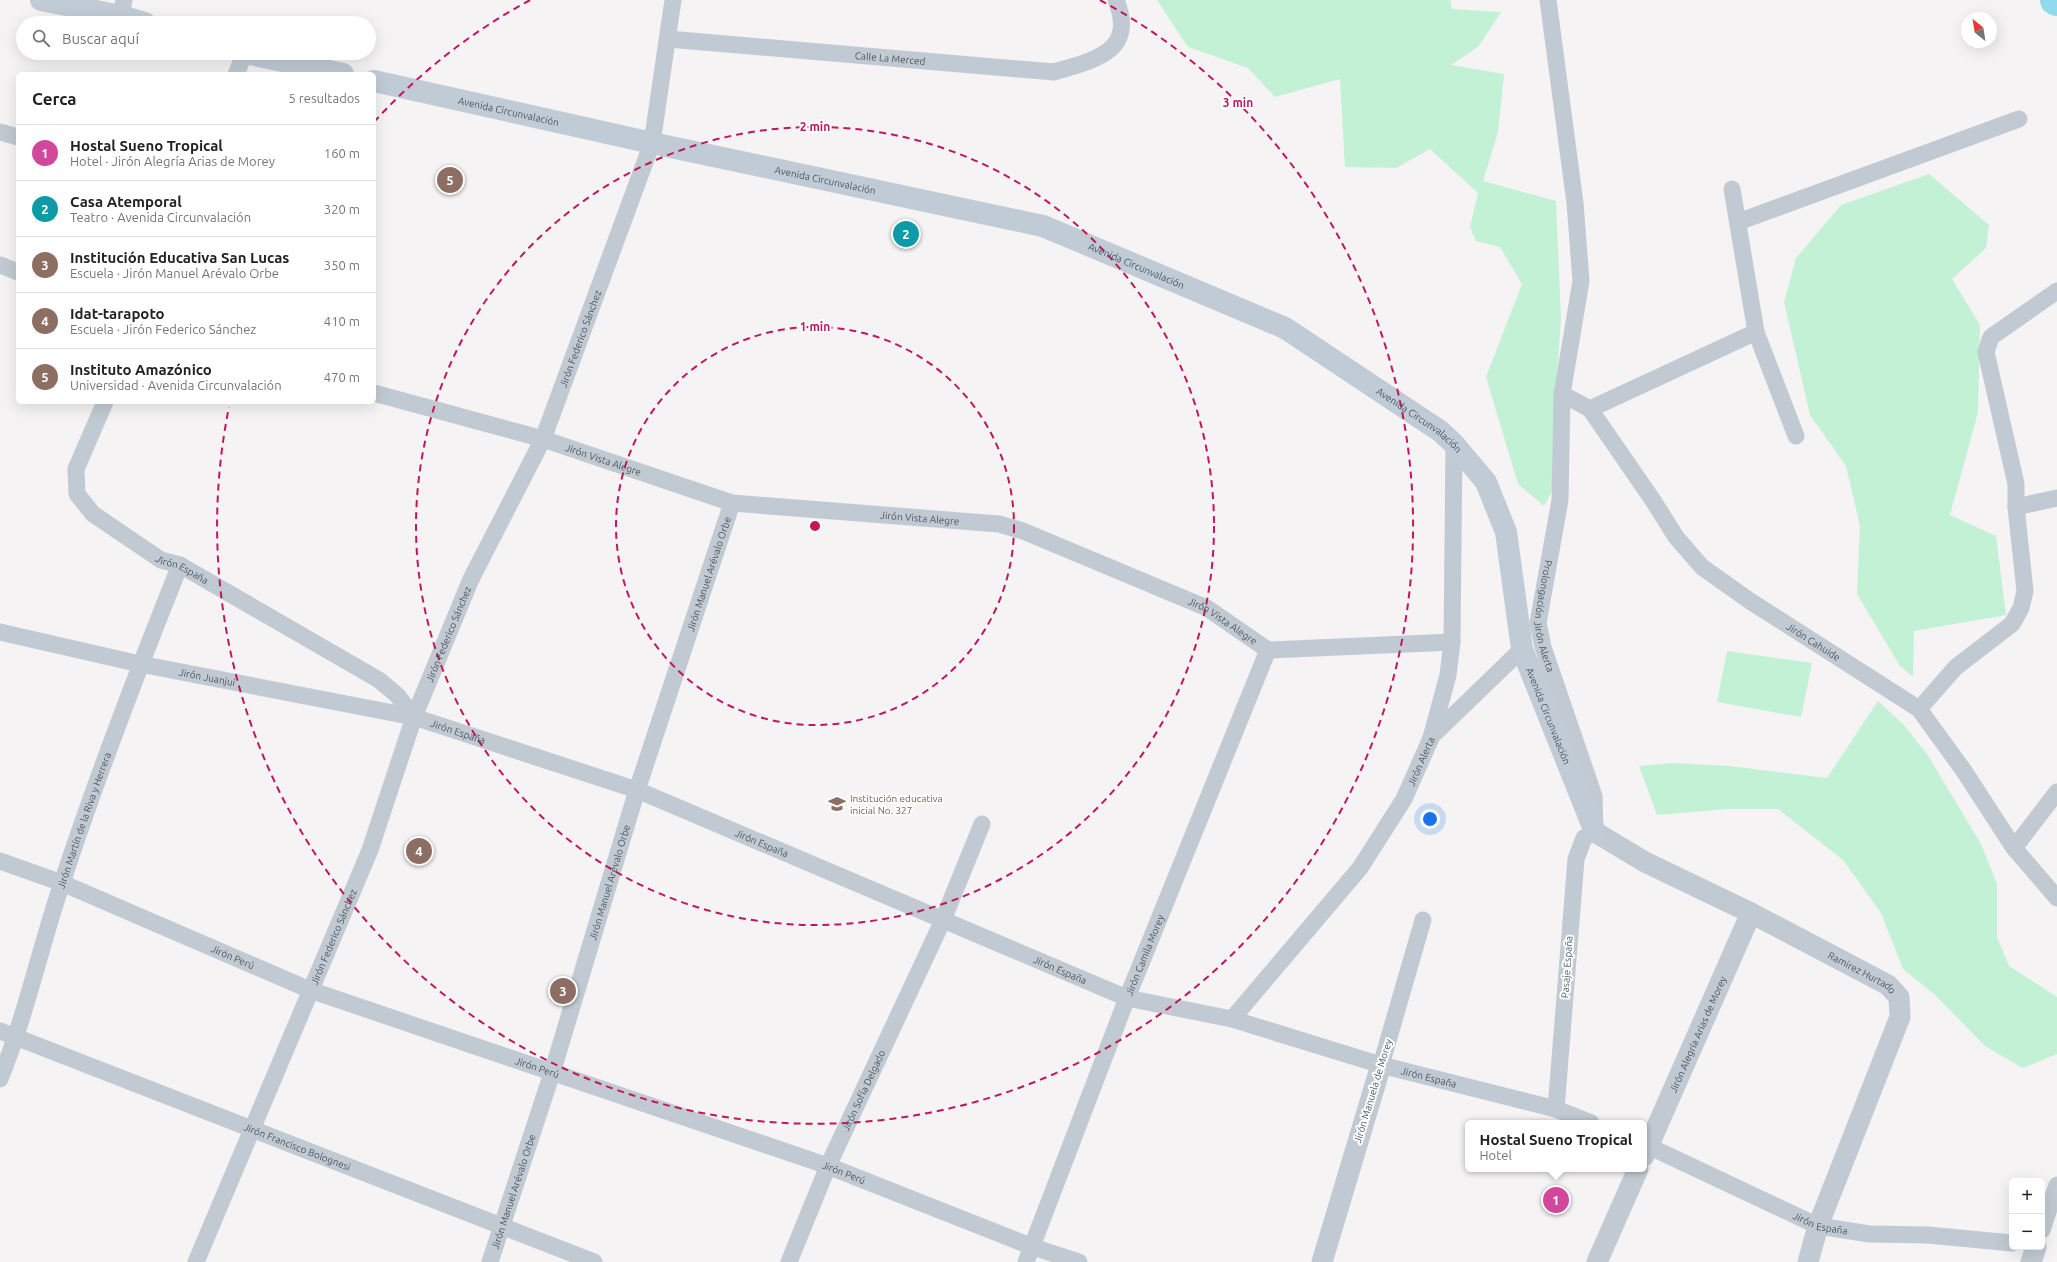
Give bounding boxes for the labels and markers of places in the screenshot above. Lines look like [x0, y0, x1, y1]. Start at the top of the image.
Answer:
pin: 5 [437, 165, 463, 195]
pin: 2 [893, 219, 919, 249]
centre of rings [808, 519, 822, 533]
place label: Institución educativa inicial No. 327 [850, 793, 943, 816]
school or university icon: Institución educativa inicial No. 327 [827, 794, 847, 814]
pin: 4 [406, 836, 432, 866]
pin: 3 [550, 976, 576, 1006]
pin: 1 [1543, 1185, 1569, 1215]

